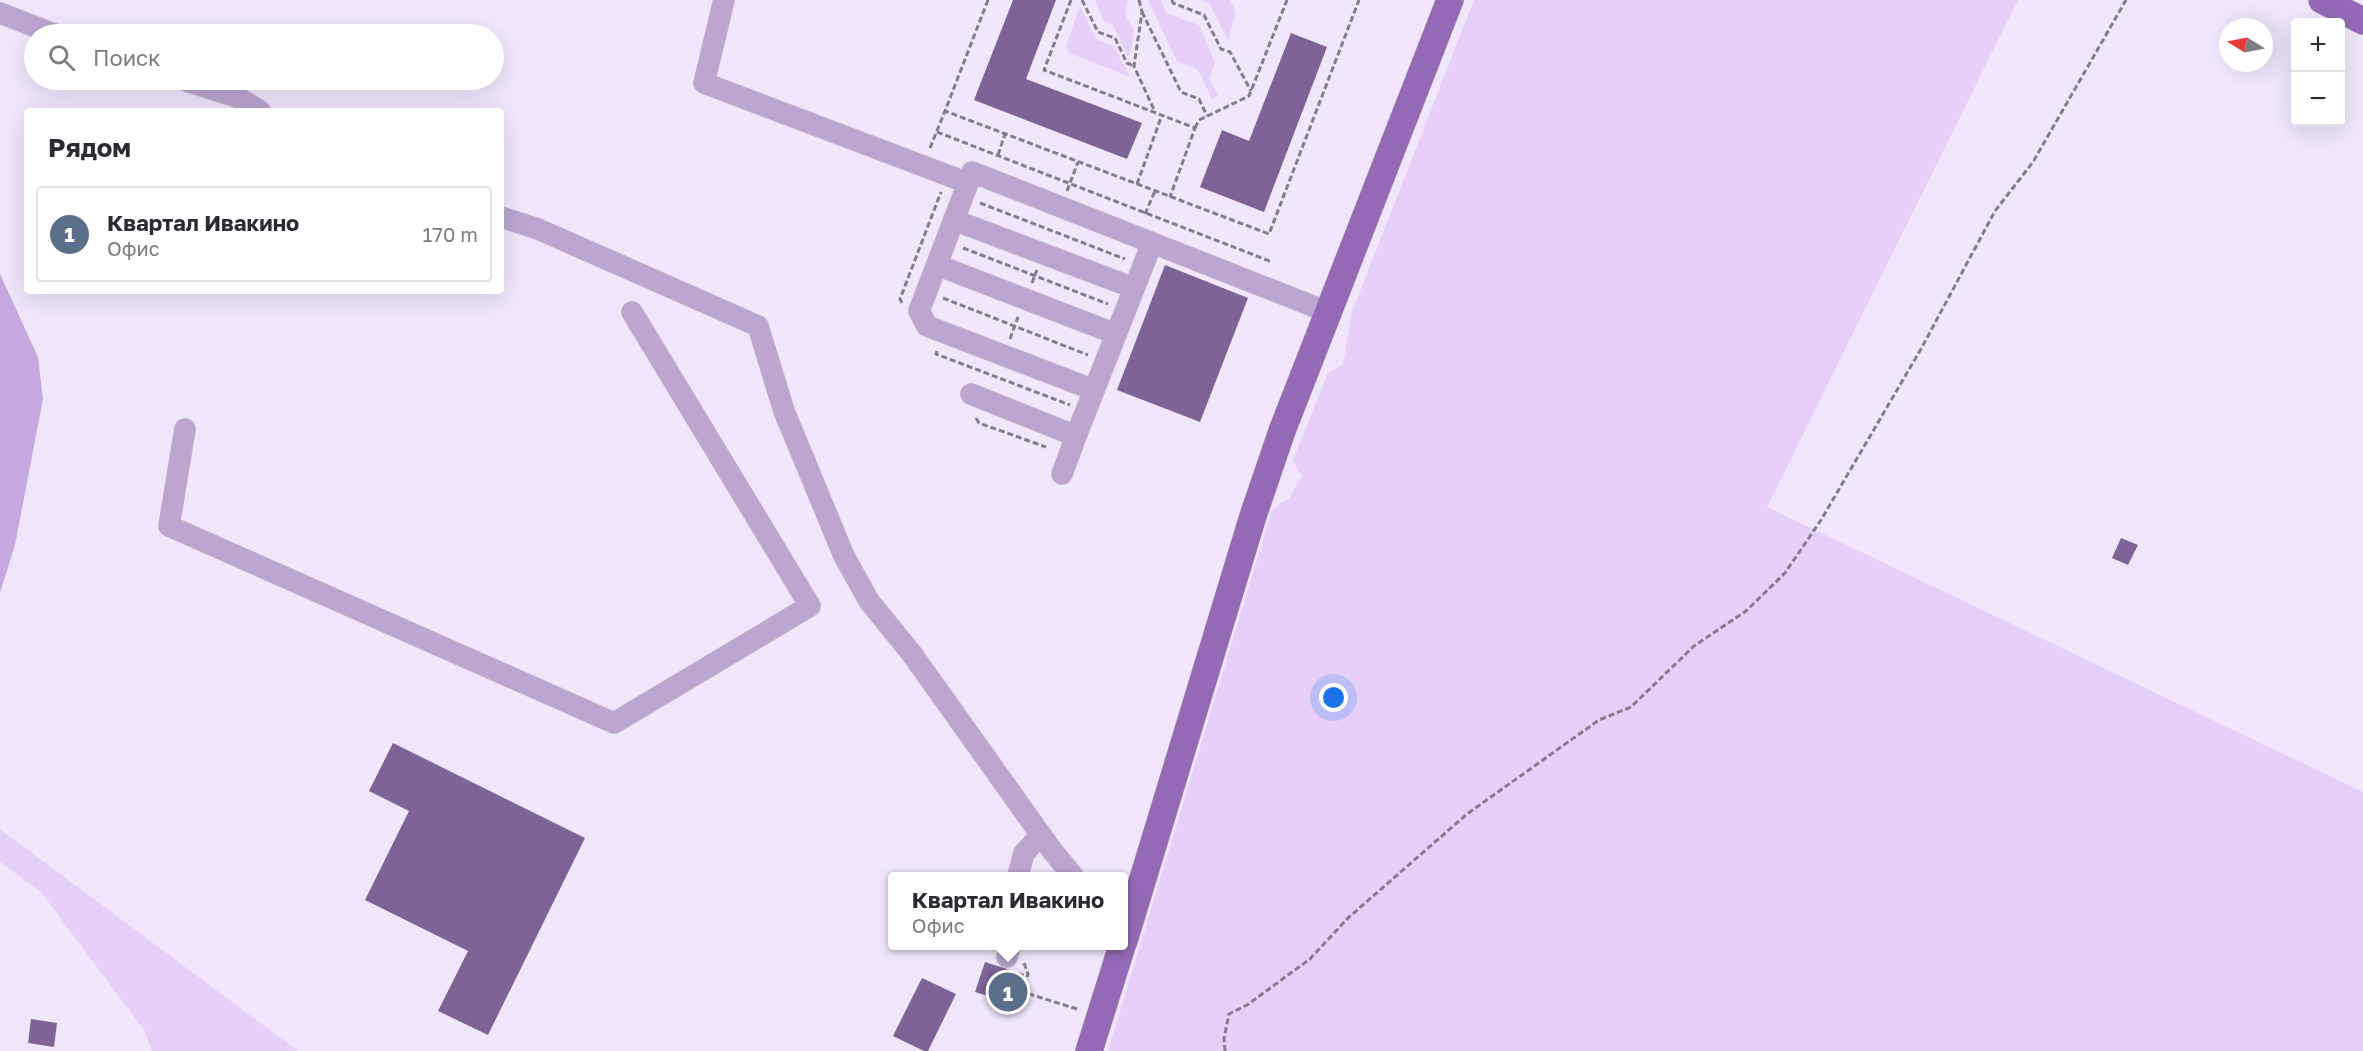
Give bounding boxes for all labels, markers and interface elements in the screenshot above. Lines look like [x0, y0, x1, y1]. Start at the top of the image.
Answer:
north arrow [2219, 18, 2273, 72]
map controls [2291, 18, 2345, 126]
button: + [2291, 18, 2345, 72]
search box [24, 24, 504, 90]
icon: search [45, 41, 78, 74]
text: Поиск [93, 44, 161, 71]
button: − [2291, 72, 2345, 126]
text: Рядом [48, 132, 131, 163]
text: Квартал Ивакино [107, 209, 299, 236]
text: 1 [64, 222, 75, 246]
text: 170 m [423, 222, 478, 246]
text: Офис [107, 236, 160, 260]
your location [1319, 683, 1348, 712]
popup [888, 872, 1128, 950]
text: Квартал Ивакино [912, 886, 1104, 913]
text: Офис [912, 913, 965, 937]
pin: 1 [988, 970, 1028, 1014]

